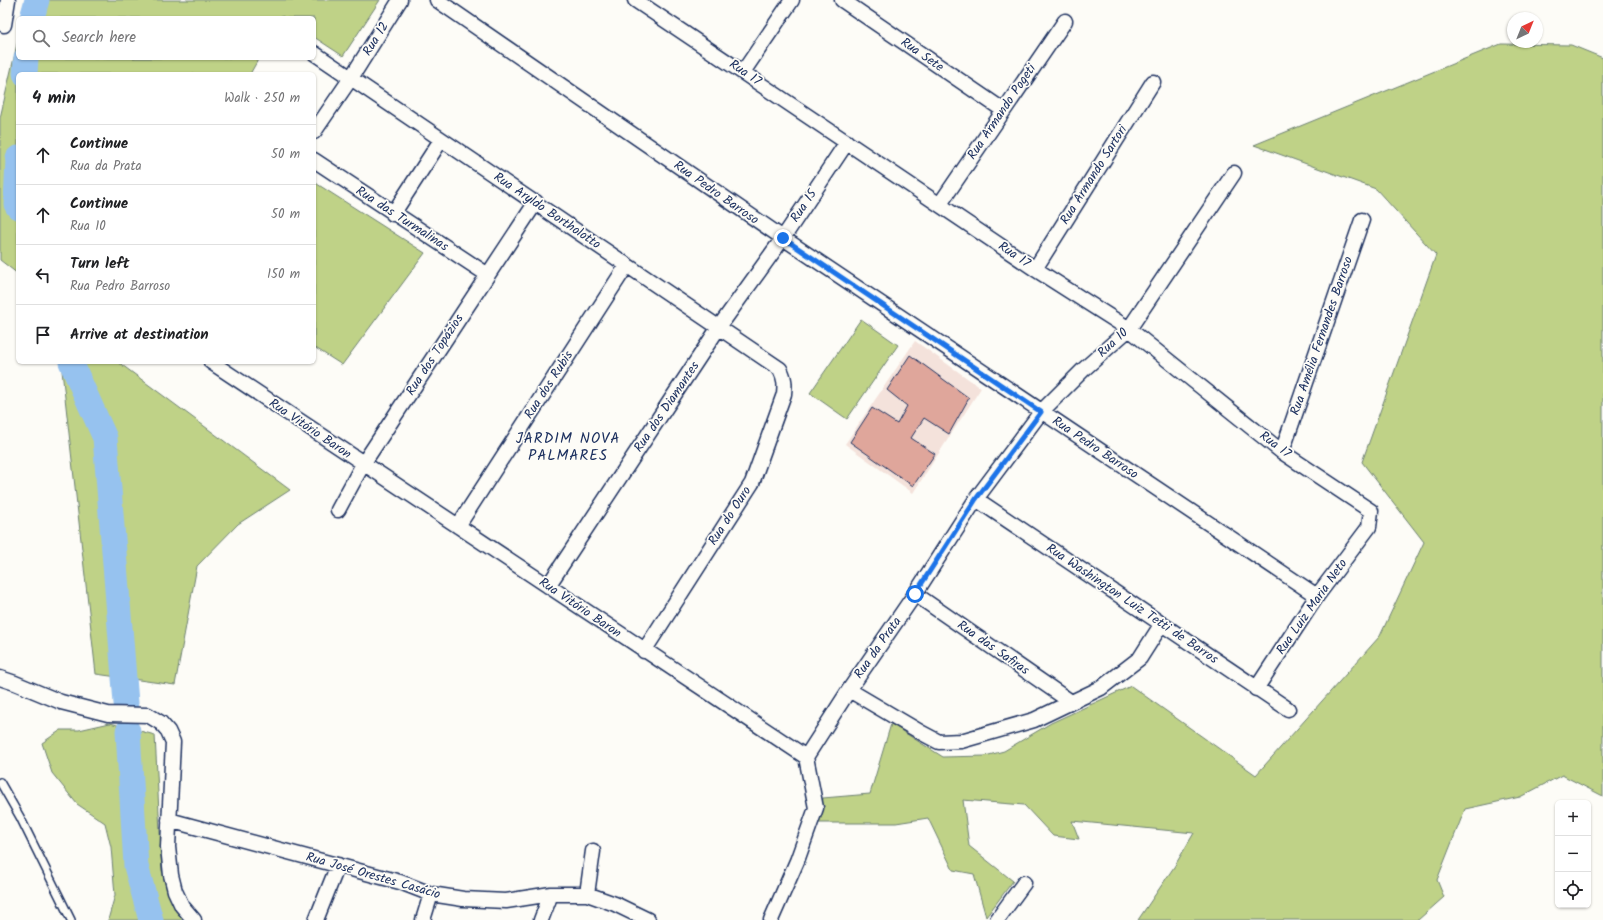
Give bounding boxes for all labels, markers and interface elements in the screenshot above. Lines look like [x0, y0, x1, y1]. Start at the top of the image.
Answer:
north arrow [1507, 12, 1543, 48]
search box [16, 16, 316, 60]
street label: Rua 12 [357, 18, 395, 60]
text: Search here [62, 26, 136, 50]
icon: search [30, 27, 52, 49]
street label: Rua Sete [896, 32, 948, 78]
street label: Rua 17 [725, 54, 766, 92]
street label: Rua Armando Pogeti [962, 59, 1042, 164]
text: 4 min [32, 85, 76, 112]
text: Walk · 250 m [224, 88, 300, 109]
street label: Rua Armando Sartori [1055, 120, 1134, 229]
text: Continue [70, 132, 128, 156]
icon: ahead [32, 144, 54, 166]
text: 50 m [271, 144, 300, 165]
text: Rua da Prata [70, 156, 142, 177]
street label: Rua Pedro Barroso [669, 156, 763, 230]
street label: Rua Aryldo Bortholotto [489, 167, 605, 255]
street label: Rua das Turmalinas [351, 181, 453, 257]
street label: Rua 15 [785, 184, 823, 227]
text: Continue [70, 192, 128, 216]
icon: ahead [32, 204, 54, 226]
text: 50 m [271, 204, 300, 225]
text: Rua 10 [70, 216, 106, 237]
route end [774, 229, 792, 247]
street label: Rua 17 [994, 236, 1035, 274]
text: Turn left [70, 252, 130, 276]
street label: Rua Amélia Fernandes Barroso [1285, 254, 1359, 418]
icon: left [32, 264, 54, 286]
text: 150 m [267, 264, 300, 285]
text: Rua Pedro Barroso [70, 276, 170, 297]
street label: Rua dos Topázios [401, 310, 470, 400]
text: Arrive at destination [70, 323, 209, 347]
street label: Rua 10 [1093, 323, 1134, 363]
icon: arrive [32, 324, 54, 346]
street label: Rua dos Rubis [519, 346, 579, 423]
street label: Rua dos Diamantes [629, 357, 706, 457]
street label: Rua Vitório Baron [264, 393, 356, 465]
street label: Rua Pedro Barroso [1048, 411, 1143, 485]
street label: Rua 17 [1255, 426, 1296, 465]
district label: JARDIM NOVA PALMARES [516, 427, 620, 468]
street label: Rua do Ouro [703, 482, 757, 550]
street label: Rua Washington Luiz Tetti de Barros [1042, 538, 1223, 670]
street label: Rua Luiz Maria Neto [1271, 555, 1353, 659]
street label: Rua Vitório Baron [534, 572, 626, 644]
route start [906, 585, 924, 603]
street label: Rua da Prata [849, 613, 907, 683]
street label: Rua das Safiras [952, 615, 1034, 681]
map controls [1555, 800, 1591, 908]
button: + [1555, 800, 1591, 836]
button: − [1555, 836, 1591, 872]
street label: Rua José Orestes Casácio [303, 847, 443, 905]
button: locate [1555, 872, 1591, 908]

